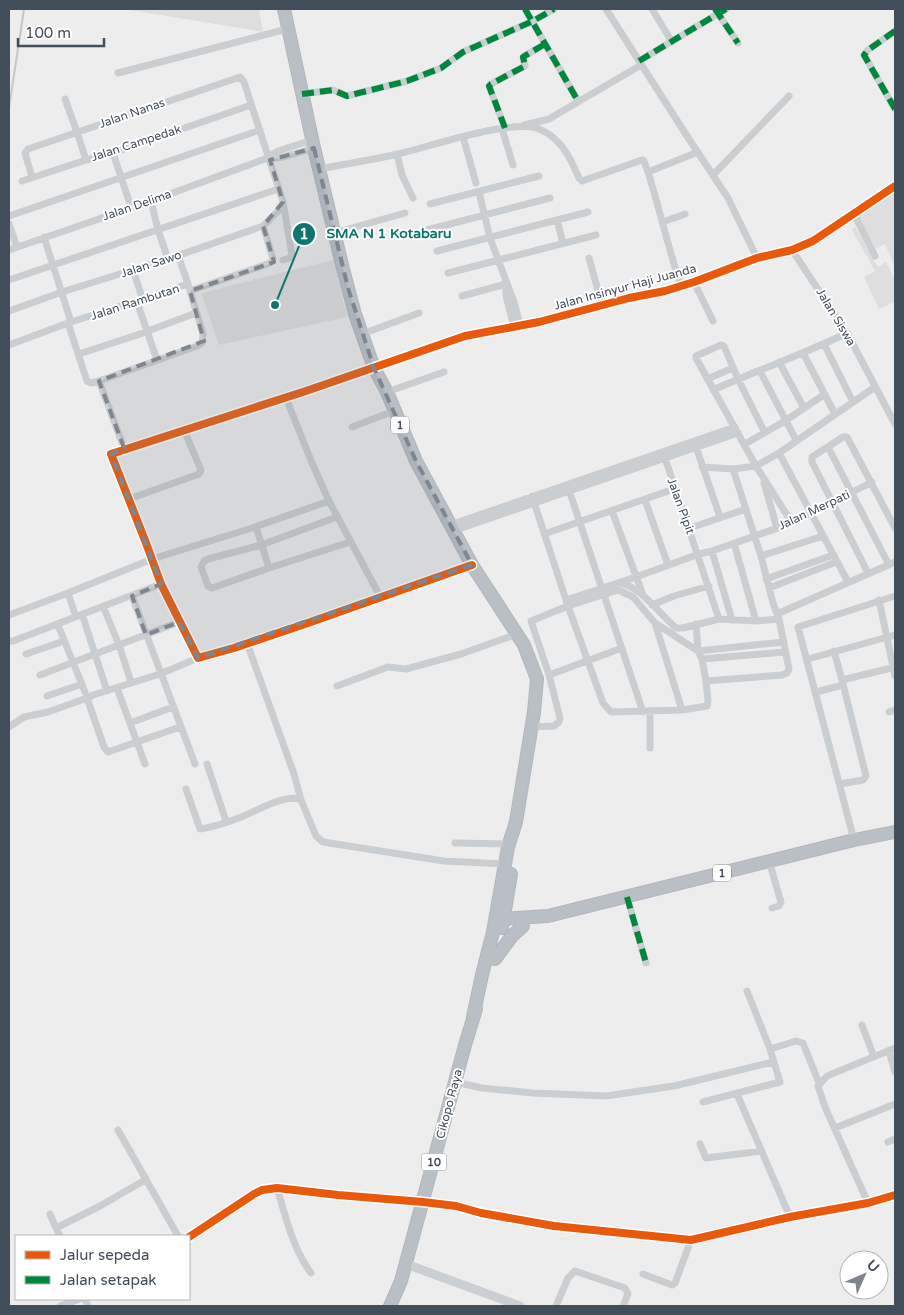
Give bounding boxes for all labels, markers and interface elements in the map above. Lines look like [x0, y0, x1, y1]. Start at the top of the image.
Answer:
scale bar [18, 15, 104, 47]
text: 100 m [25, 24, 71, 42]
street label: Jalan Nanas [97, 95, 167, 131]
street label: Jalan Campedak [89, 122, 183, 164]
street label: Jalan Delima [101, 187, 173, 223]
callout: SMA N 1 Kotabaru [291, 219, 461, 248]
text: 1 [299, 225, 309, 243]
text: SMA N 1 Kotabaru [326, 225, 452, 242]
street label: Jalan Sawo [119, 248, 183, 280]
street label: Jalan Insinyur Haji Juanda [552, 261, 698, 313]
street label: Jalan Rambutan [89, 281, 181, 323]
street label: Jalan Siswa [813, 286, 859, 348]
road number: 1 [391, 416, 409, 434]
street label: Jalan Pipit [664, 476, 698, 536]
street label: Jalan Merpati [776, 487, 852, 533]
road number: 1 [713, 864, 731, 881]
street label: Cikopo Raya [433, 1068, 465, 1140]
road number: 10 [422, 1154, 446, 1170]
legend [15, 1235, 190, 1300]
text: Jalur sepeda [60, 1246, 149, 1264]
north arrow [839, 1250, 889, 1300]
text: U [863, 1256, 883, 1276]
text: Jalan setapak [60, 1271, 157, 1289]

